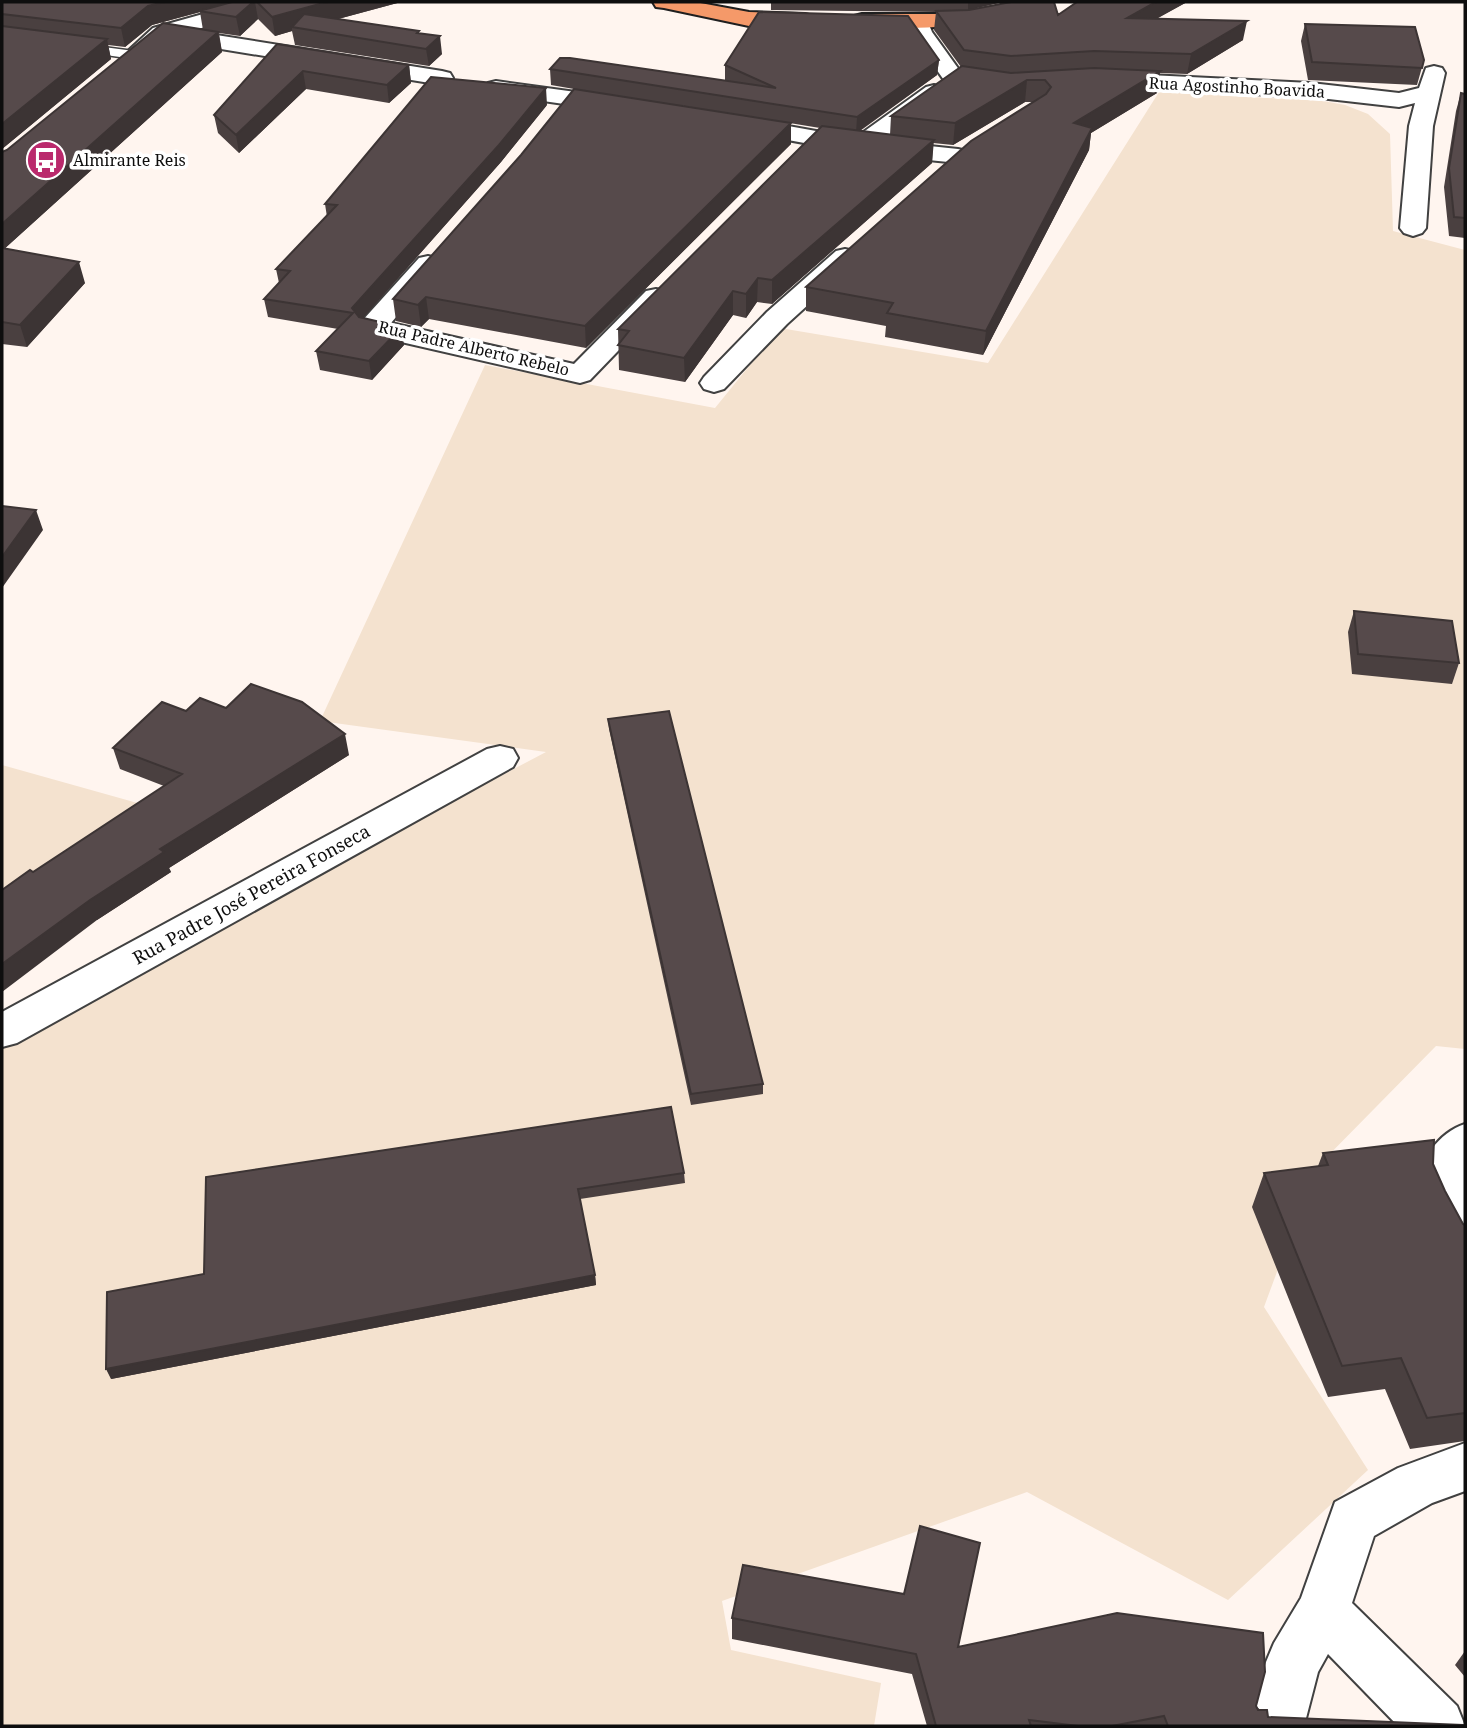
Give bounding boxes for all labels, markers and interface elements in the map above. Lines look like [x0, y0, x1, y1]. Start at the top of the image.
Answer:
street label: Rua Agostinho Boavida [1148, 71, 1326, 103]
bus stop icon: Almirante Reis [25, 139, 67, 181]
place label: Almirante Reis [73, 149, 186, 171]
street label: Rua Padre Alberto Rebelo [376, 315, 572, 381]
street label: Rua Padre José Pereira Fonseca [128, 819, 374, 969]

